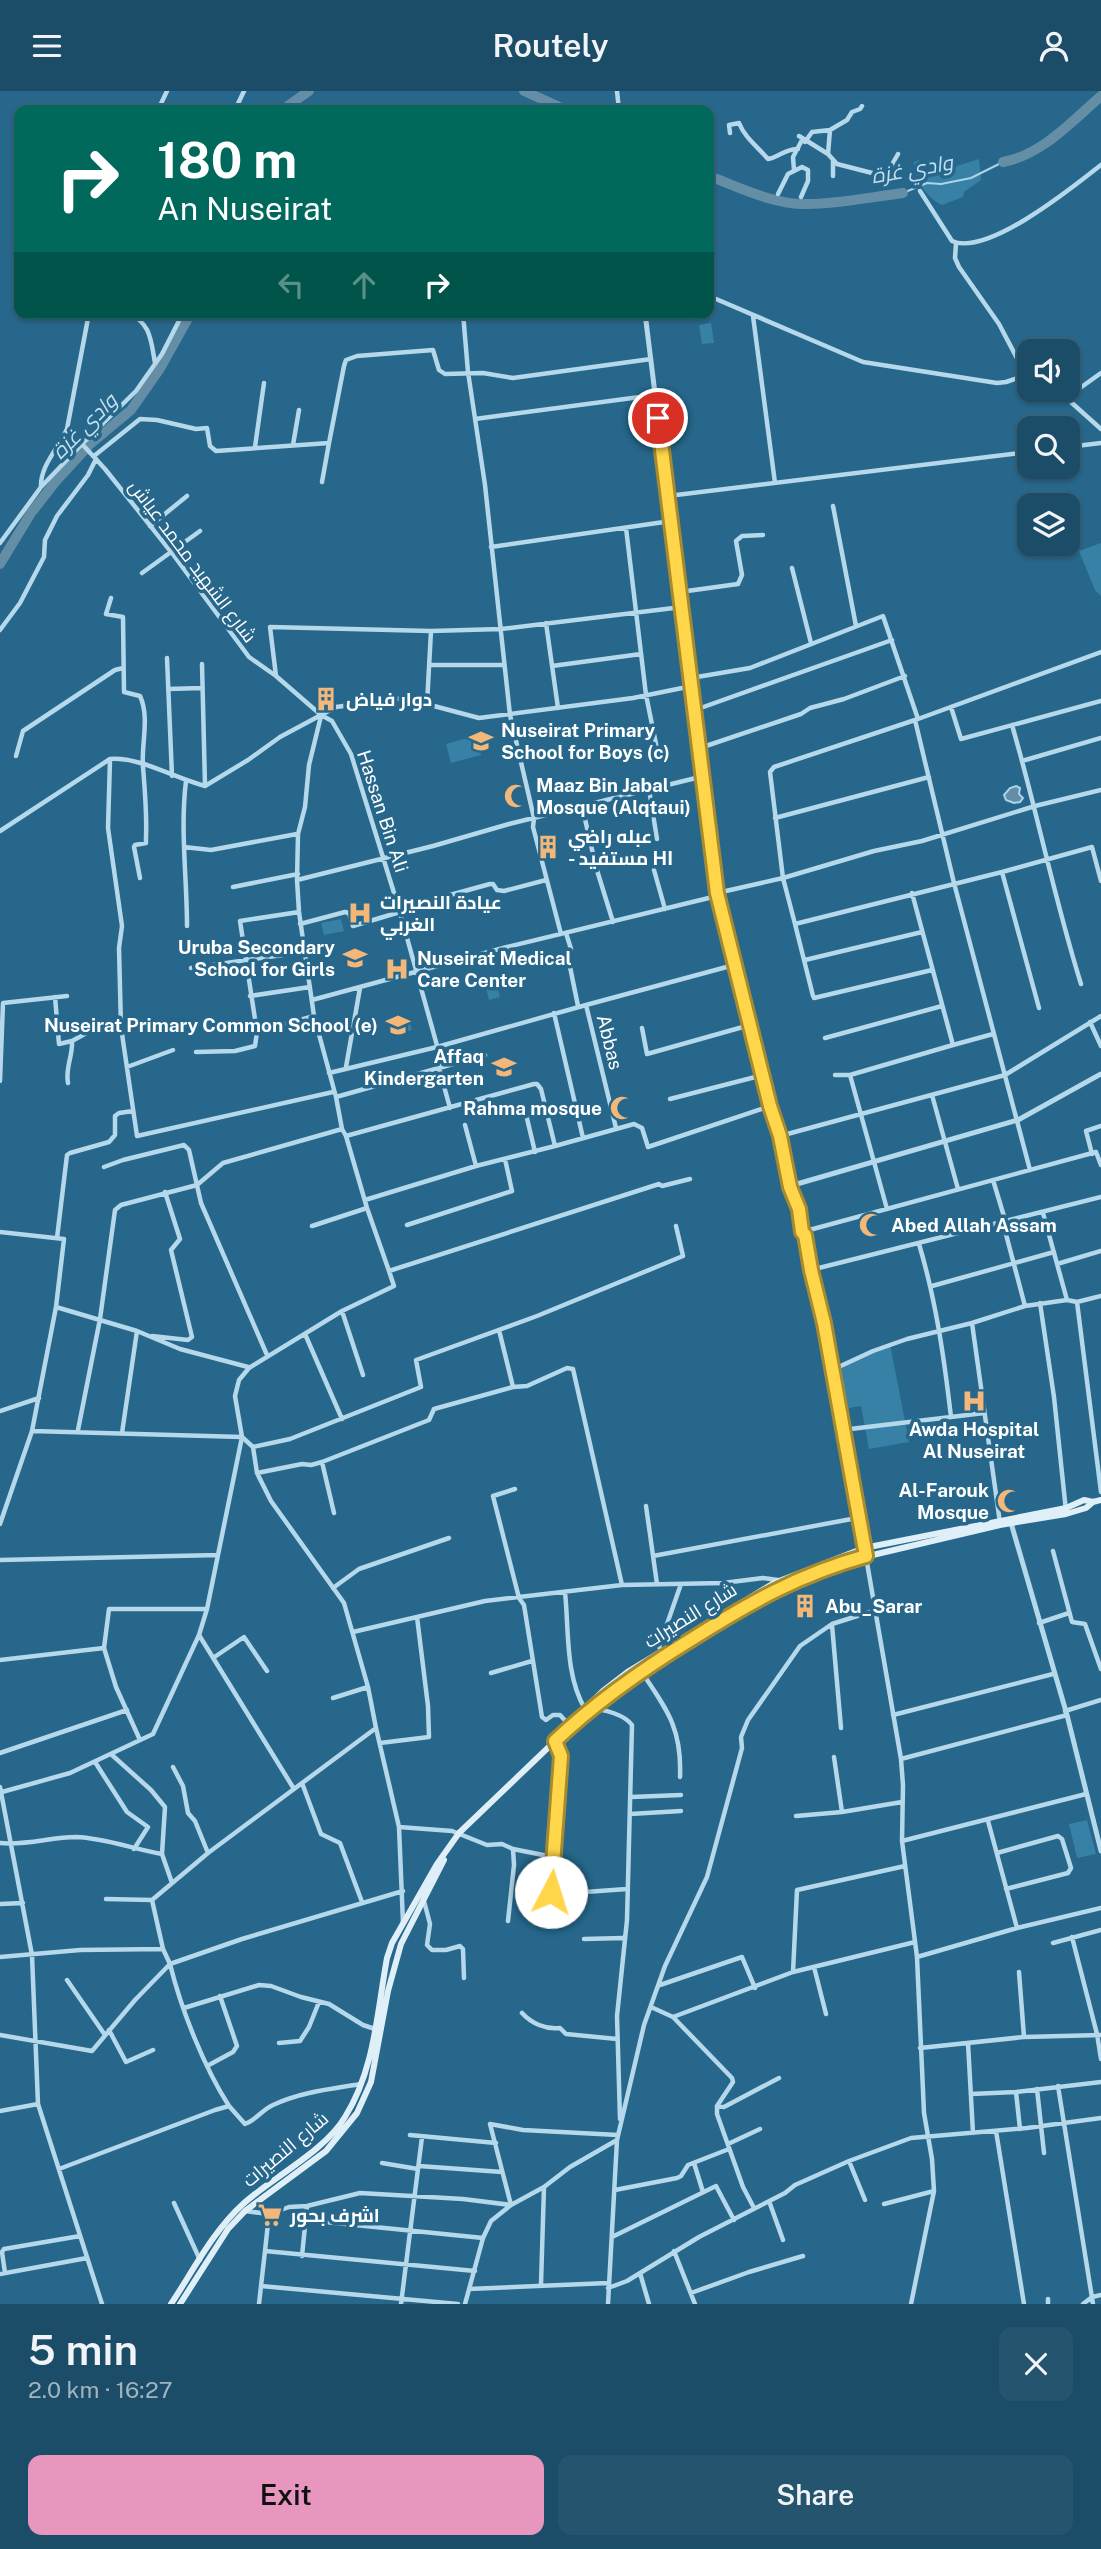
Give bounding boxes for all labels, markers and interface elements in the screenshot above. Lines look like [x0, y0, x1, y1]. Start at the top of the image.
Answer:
icon: menu [28, 27, 66, 65]
text: Routely [492, 27, 609, 64]
icon: person [1035, 27, 1073, 65]
text: 180 m [157, 131, 297, 189]
icon: right [42, 133, 133, 224]
water label: وادي غزة [869, 149, 957, 193]
text: An Nuseirat [157, 190, 333, 227]
icon: left [272, 266, 310, 304]
icon: ahead [345, 266, 383, 304]
icon: right [418, 266, 456, 304]
map controls [1017, 339, 1080, 556]
button: sound [1017, 339, 1080, 402]
water label: وادي غزة [46, 387, 127, 467]
pin [628, 388, 688, 448]
icon: arrive [639, 399, 677, 437]
button: search [1017, 416, 1080, 479]
street label: شارع الشهيد محمد عياش [122, 475, 261, 648]
button: layers [1017, 493, 1080, 556]
building icon: دوار فياض [312, 685, 340, 713]
place label: دوار فياض [346, 688, 432, 711]
place label: Nuseirat Primary School for Boys (c) [501, 719, 670, 763]
school or university icon: Nuseirat Primary School for Boys (c) [467, 727, 495, 755]
street label: Hassan Bin Ali [353, 747, 413, 875]
place label: Maaz Bin Jabal Mosque (Alqtaui) [536, 774, 691, 818]
mosque icon: Maaz Bin Jabal Mosque (Alqtaui) [502, 782, 530, 810]
place label: عبله راضي - مستفيد HI [568, 825, 673, 869]
building icon: عبله راضي - مستفيد HI [534, 833, 562, 861]
place label: عيادة النصيرات الغربي [380, 891, 502, 940]
hospital icon: عيادة النصيرات الغربي [346, 899, 374, 927]
place label: Uruba Secondary School for Girls [178, 936, 335, 980]
school or university icon: Uruba Secondary School for Girls [341, 944, 369, 972]
place label: Nuseirat Medical Care Center [417, 947, 572, 991]
hospital icon: Nuseirat Medical Care Center [383, 955, 411, 983]
school or university icon: Nuseirat Primary Common School (e) [384, 1011, 412, 1039]
street label: Abbas [593, 1012, 627, 1072]
place label: Nuseirat Primary Common School (e) [44, 1014, 378, 1036]
place label: Affaq Kindergarten [364, 1045, 484, 1089]
school or university icon: Affaq Kindergarten [490, 1053, 518, 1081]
mosque icon: Rahma mosque [608, 1094, 636, 1122]
place label: Rahma mosque [463, 1097, 602, 1119]
mosque icon: Abed Allah Assam [857, 1211, 885, 1239]
place label: Abed Allah Assam [891, 1214, 1057, 1236]
hospital icon: Awda Hospital Al Nuseirat [960, 1387, 988, 1415]
place label: Awda Hospital Al Nuseirat [909, 1418, 1039, 1462]
place label: Al-Farouk Mosque [899, 1479, 989, 1523]
mosque icon: Al-Farouk Mosque [995, 1487, 1023, 1515]
street label: شارع النصيرات [640, 1578, 742, 1655]
building icon: Abu_Sarar [791, 1592, 819, 1620]
place label: Abu_Sarar [825, 1595, 922, 1617]
position arrow [514, 1855, 588, 1929]
street label: شارع النصيرات [238, 2107, 334, 2193]
supermarket icon: اشرف بحور [256, 2201, 284, 2229]
place label: اشرف بحور [289, 2204, 380, 2227]
text: 5 min [28, 2325, 138, 2374]
button: close [999, 2327, 1073, 2401]
text: 2.0 km · 16:27 [28, 2376, 173, 2403]
button: Exit [28, 2455, 544, 2535]
button: Share [558, 2455, 1073, 2535]

